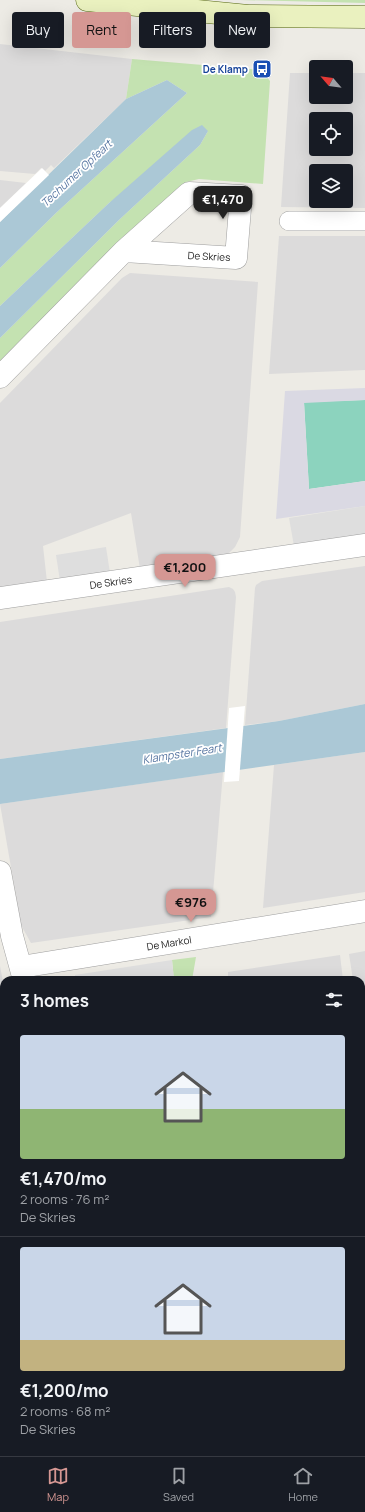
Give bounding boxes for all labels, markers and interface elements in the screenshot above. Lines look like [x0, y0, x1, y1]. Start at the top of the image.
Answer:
chip: Buy [12, 12, 64, 48]
chip: Rent [72, 12, 131, 48]
chip: Filters [139, 12, 206, 48]
chip: New [214, 12, 270, 48]
bus stop icon: De Klamp [251, 58, 273, 80]
north arrow [309, 60, 353, 104]
map controls [309, 60, 353, 208]
place label: De Klamp [203, 62, 248, 76]
button: locate [309, 112, 353, 156]
water label: Techumer Opfeart [37, 135, 116, 210]
button: layers [309, 164, 353, 208]
pin: €1,470 [190, 186, 256, 220]
text: €1,470 [202, 190, 244, 208]
street label: De Skries [187, 248, 231, 264]
pin: €1,200 [152, 554, 218, 588]
text: €1,200 [164, 558, 206, 576]
street label: De Skries [89, 572, 133, 592]
water label: Klampster Feart [141, 739, 224, 767]
pin: €976 [167, 889, 215, 923]
text: €976 [175, 893, 207, 911]
street label: De Markol [146, 932, 193, 953]
text: 3 homes [20, 989, 89, 1012]
icon: filters [323, 989, 345, 1011]
icon: home [147, 1061, 219, 1133]
text: €1,470/mo [20, 1167, 107, 1190]
text: 2 rooms · 76 m² [20, 1190, 109, 1208]
text: De Skries [20, 1208, 76, 1226]
icon: home [147, 1273, 219, 1345]
text: €1,200/mo [20, 1379, 109, 1402]
text: 2 rooms · 68 m² [20, 1402, 110, 1420]
text: De Skries [20, 1420, 76, 1438]
tab: Map [47, 1465, 69, 1504]
tab: Saved [163, 1465, 194, 1504]
tab: Home [288, 1465, 318, 1504]

